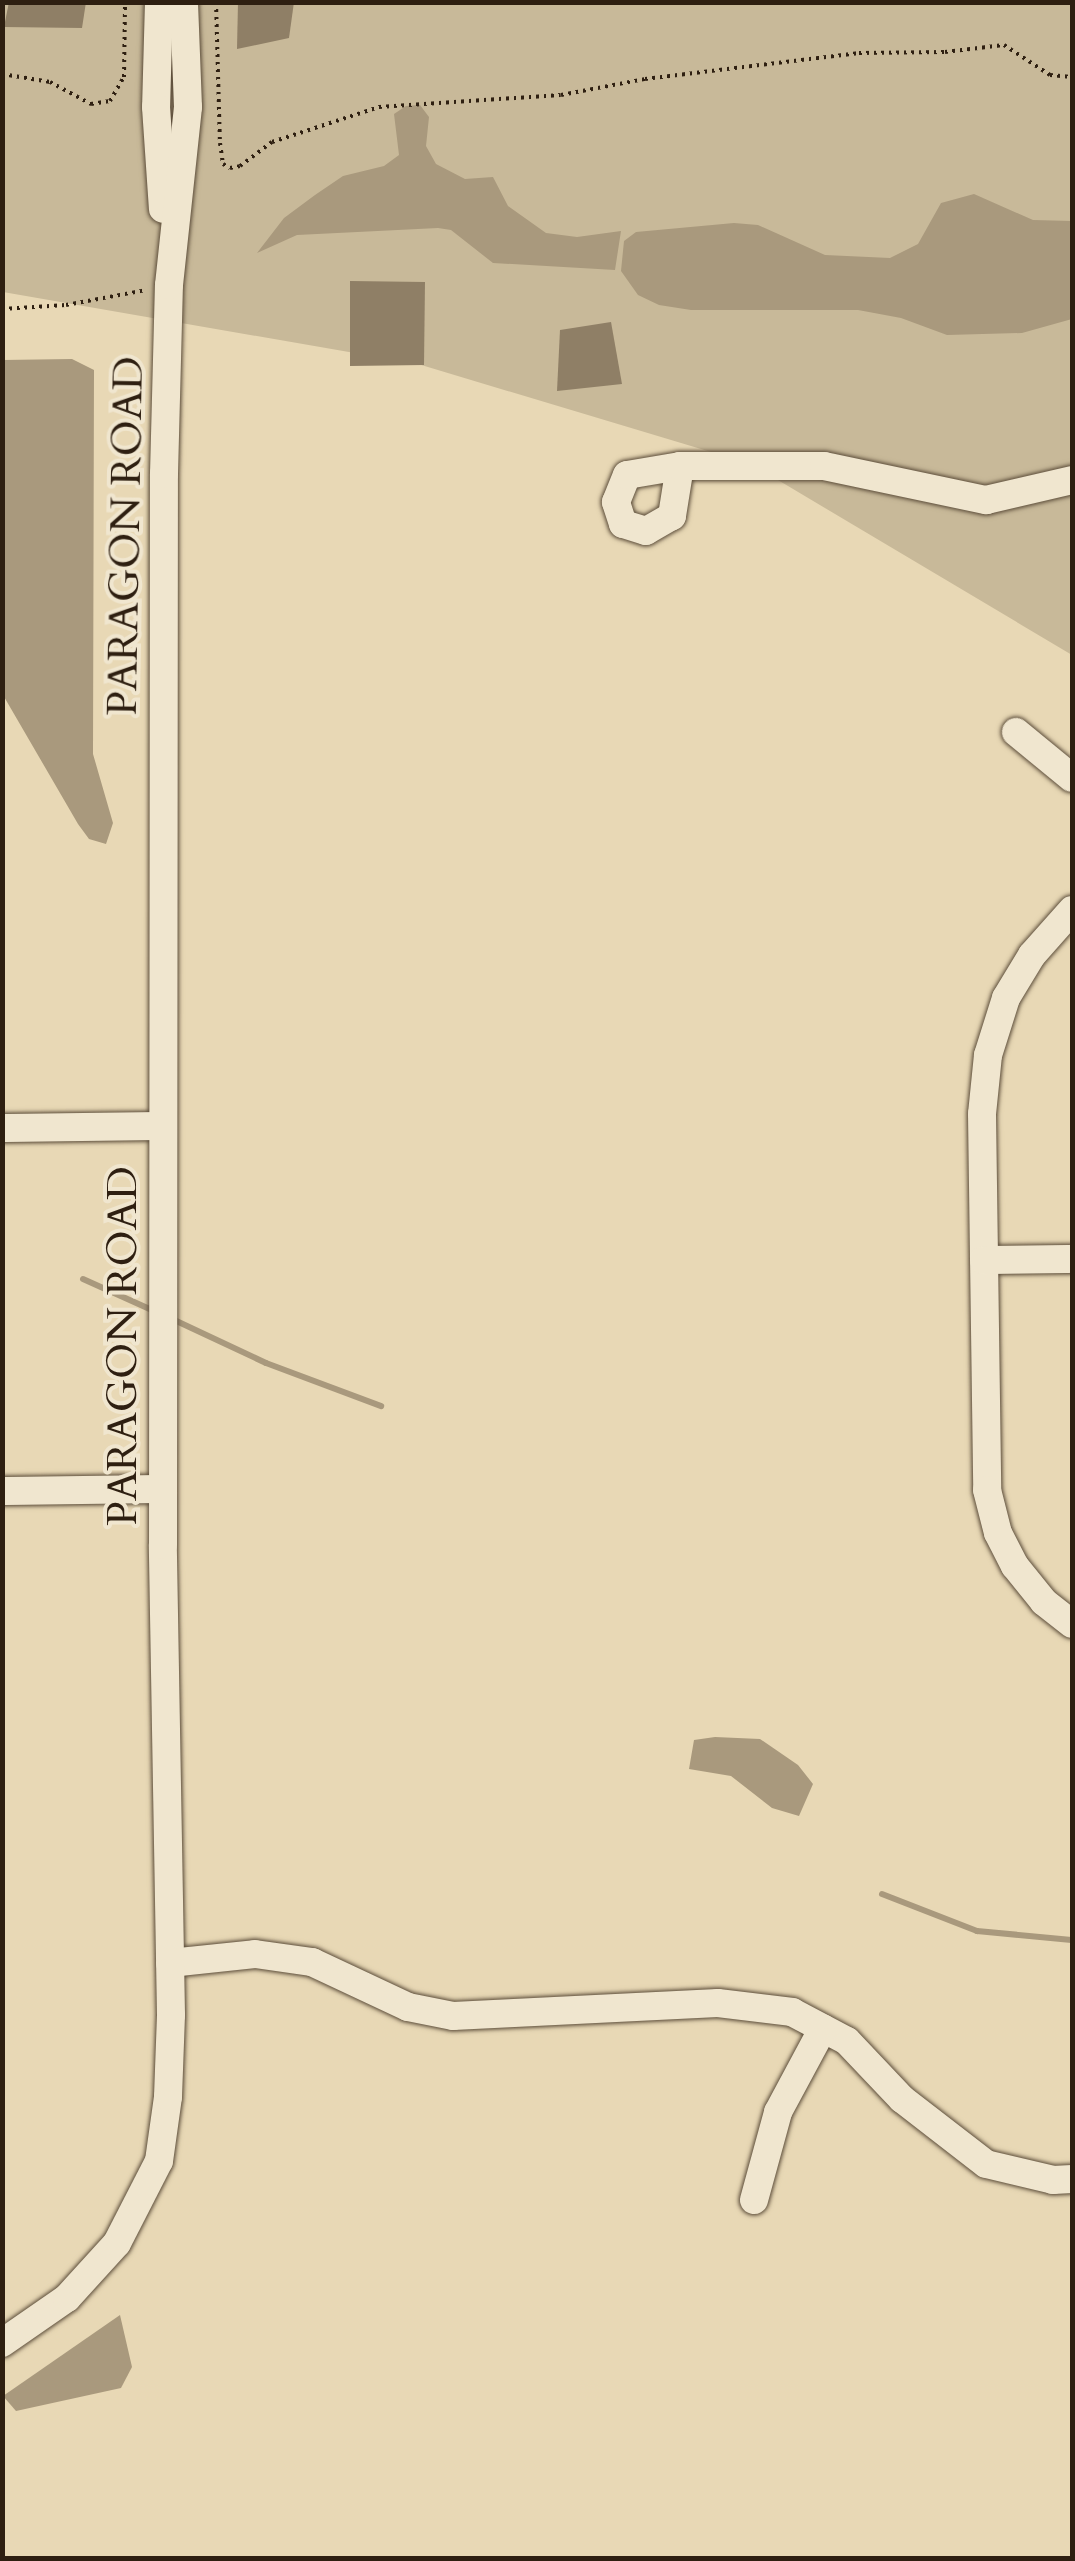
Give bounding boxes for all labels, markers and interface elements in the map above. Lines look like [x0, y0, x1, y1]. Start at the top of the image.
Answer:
street label: PARAGON ROAD [98, 356, 154, 716]
street label: PARAGON ROAD [98, 1166, 148, 1526]

